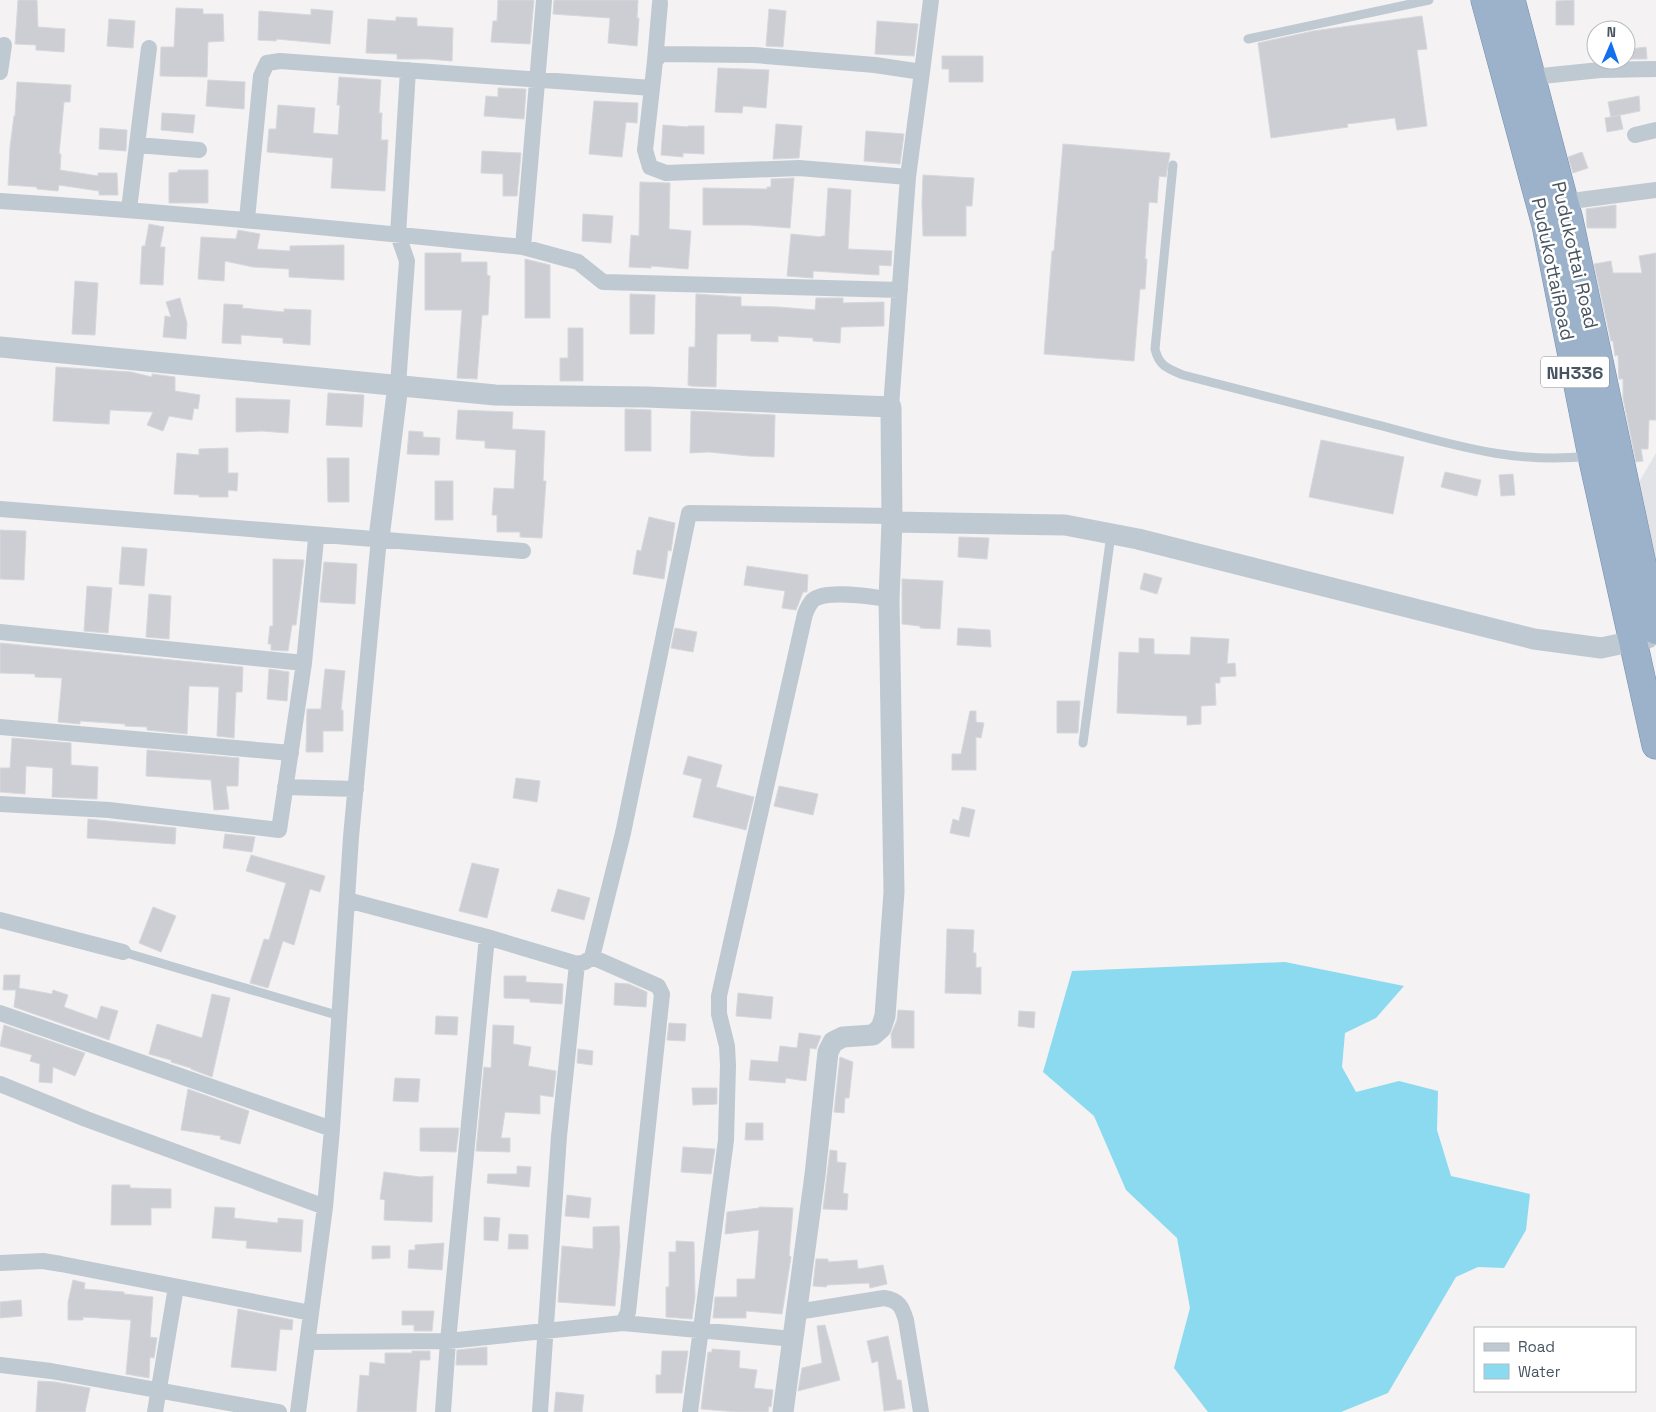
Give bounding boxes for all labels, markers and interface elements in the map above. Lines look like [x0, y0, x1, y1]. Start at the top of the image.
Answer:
north arrow [1586, 20, 1636, 70]
text: N [1606, 23, 1616, 41]
street label: Pudukottai Road [1546, 179, 1604, 331]
street label: PudukottaiRoad [1526, 195, 1580, 343]
road number: NH336 [1541, 357, 1609, 388]
legend [1474, 1327, 1636, 1392]
text: Road [1518, 1337, 1555, 1356]
text: Water [1518, 1362, 1561, 1381]

